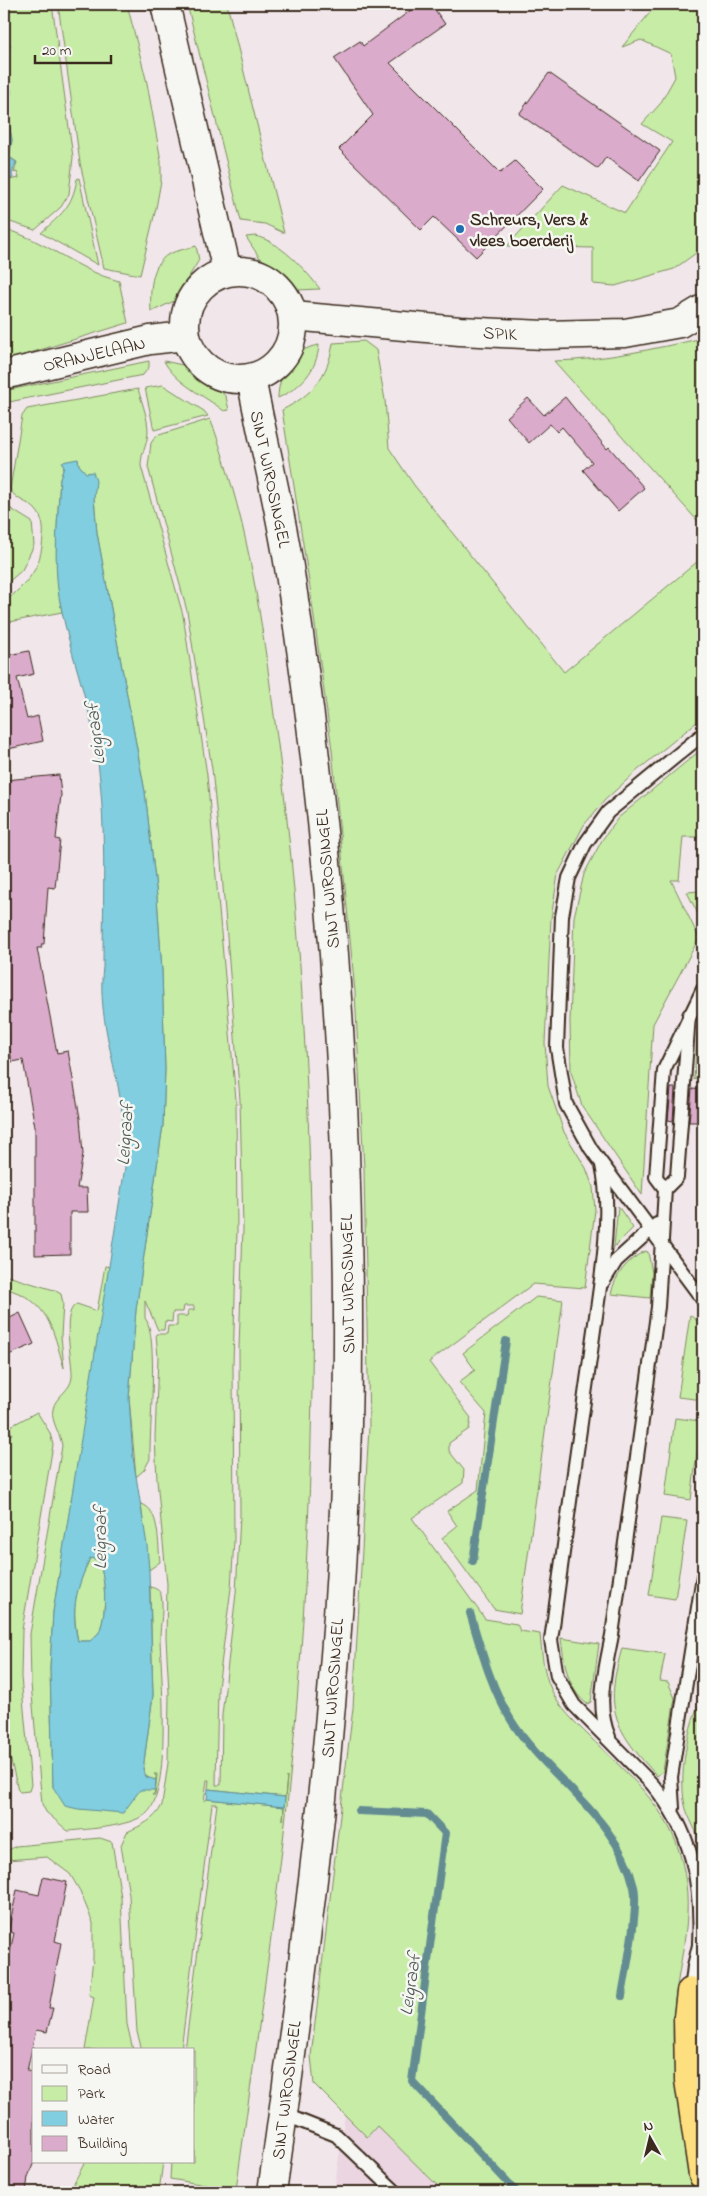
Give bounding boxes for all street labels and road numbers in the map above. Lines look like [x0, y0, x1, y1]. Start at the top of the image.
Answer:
street label: SPIK [482, 321, 518, 349]
street label: ORANJELAAN [41, 332, 148, 380]
street label: SINT WIROSINGEL [242, 408, 296, 551]
street label: SINT WIROSINGEL [310, 808, 348, 950]
street label: SINT WIROSINGEL [335, 1214, 363, 1354]
street label: SINT WIROSINGEL [316, 1617, 352, 1759]
street label: SINT WIROSINGEL [267, 2019, 309, 2161]

